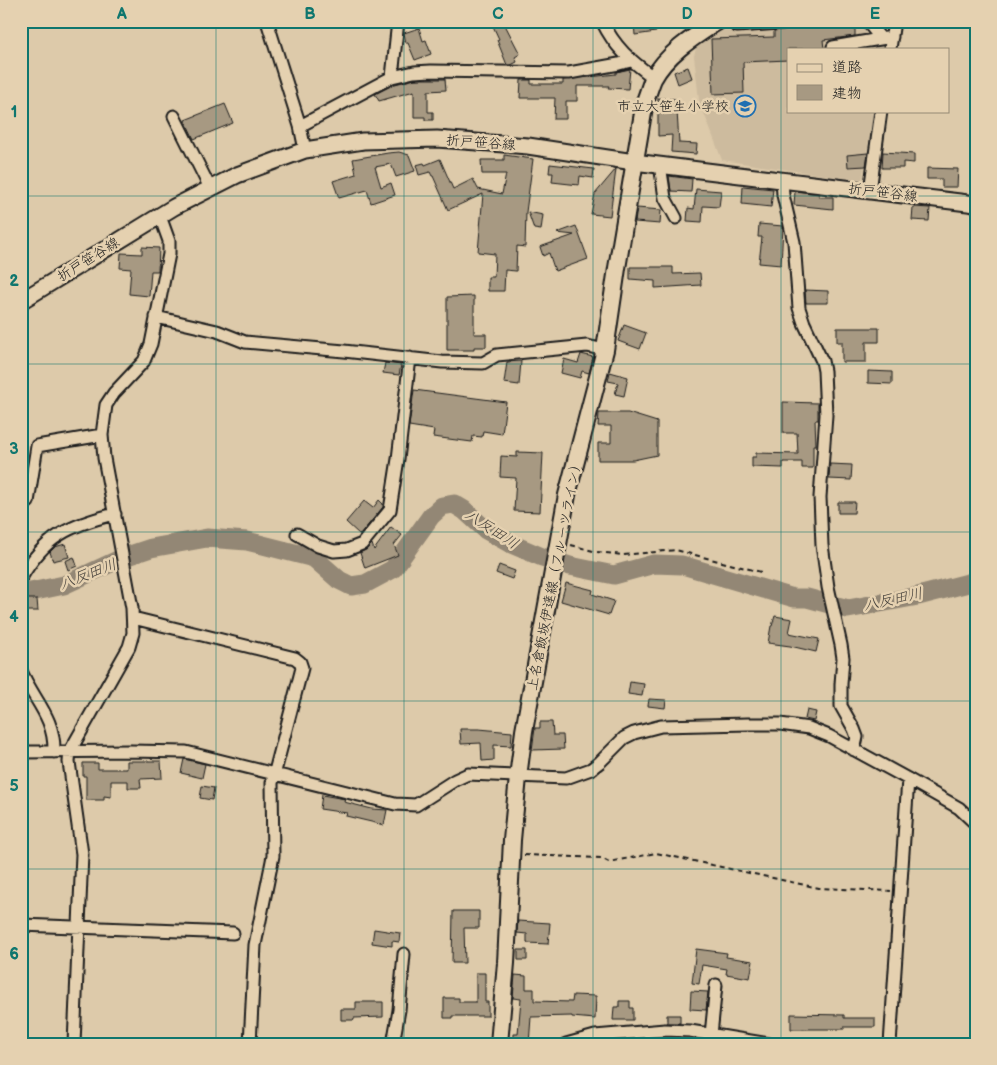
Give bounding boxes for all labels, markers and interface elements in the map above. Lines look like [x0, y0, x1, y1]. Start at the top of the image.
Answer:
text: A [116, 5, 127, 24]
text: B [304, 5, 316, 24]
text: C [492, 5, 504, 24]
text: D [681, 5, 693, 24]
text: E [870, 5, 880, 24]
legend [787, 48, 950, 112]
text: 道路 [832, 58, 862, 77]
text: 建物 [832, 84, 862, 103]
school or university icon: 市立大笹生小学校 [733, 94, 757, 118]
place label: 市立大笹生小学校 [617, 98, 729, 115]
text: 1 [11, 103, 17, 122]
street label: 折戸笹谷線 [445, 132, 516, 153]
street label: 折戸笹谷線 [847, 180, 919, 205]
street label: 折戸笹谷線 [54, 234, 122, 285]
text: 2 [9, 272, 19, 291]
text: 3 [9, 440, 19, 459]
street label: 上名倉飯坂伊達線（フルーツライン） [524, 456, 585, 692]
water label: 八反田川 [461, 505, 522, 554]
water label: 八反田川 [57, 555, 120, 594]
water label: 八反田川 [862, 584, 924, 615]
text: 4 [9, 608, 19, 627]
text: 5 [9, 777, 19, 796]
text: 6 [9, 945, 19, 964]

